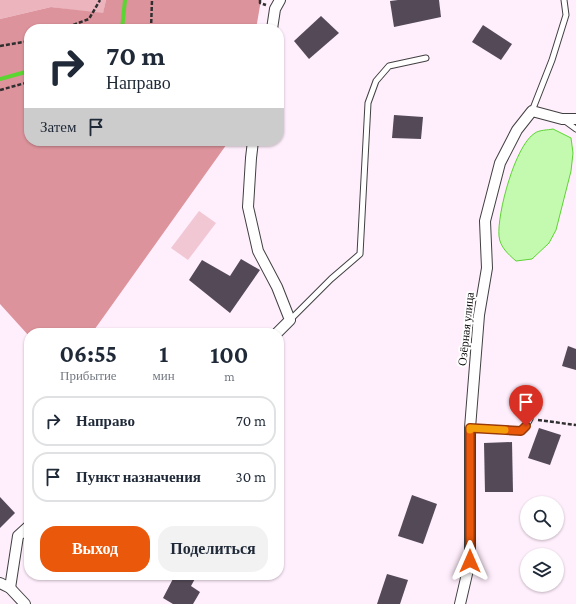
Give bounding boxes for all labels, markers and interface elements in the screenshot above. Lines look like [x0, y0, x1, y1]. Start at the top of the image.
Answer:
icon: right [40, 40, 92, 92]
text: 70 m [106, 40, 165, 71]
text: Направо [106, 73, 171, 93]
icon: arrive [85, 116, 107, 138]
text: Затем [40, 119, 77, 135]
street label: Озёрная улица [455, 291, 477, 366]
text: 06:55 [60, 340, 117, 367]
text: 1 [159, 340, 168, 367]
text: 100 [210, 341, 248, 368]
text: Прибытие [60, 368, 117, 383]
text: мин [153, 368, 175, 383]
text: m [224, 369, 235, 384]
pin [509, 385, 543, 426]
icon: arrive [515, 391, 537, 413]
icon: right [42, 410, 64, 432]
text: Направо [76, 413, 135, 429]
text: 70 m [236, 413, 266, 429]
icon: arrive [42, 466, 64, 488]
text: Пункт назначения [76, 469, 201, 485]
text: 30 m [236, 469, 266, 485]
map controls [520, 496, 564, 592]
button: search [520, 496, 564, 540]
button: Выход [40, 526, 150, 572]
button: Поделиться [158, 526, 268, 572]
position arrow [449, 540, 491, 582]
button: layers [520, 548, 564, 592]

